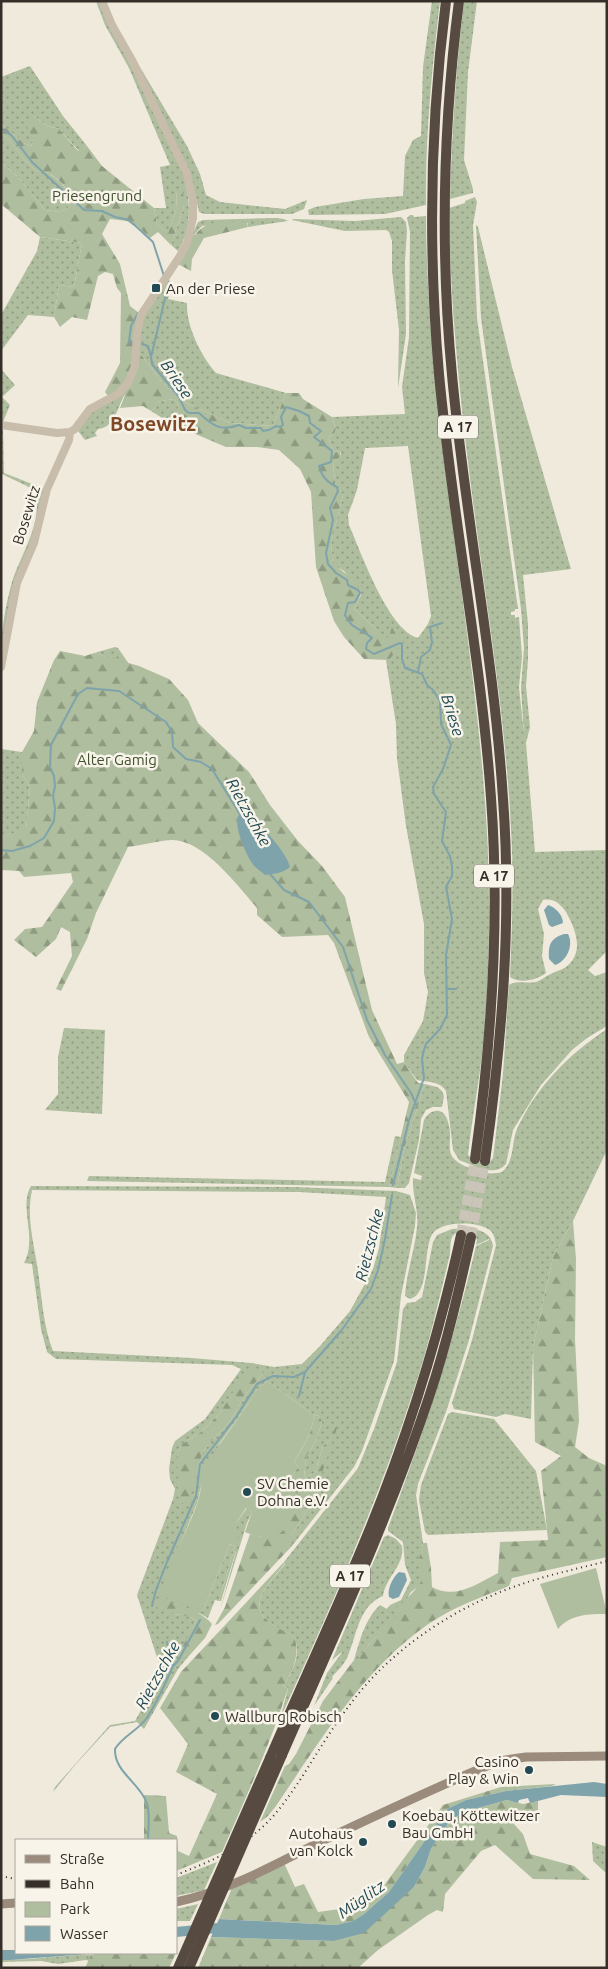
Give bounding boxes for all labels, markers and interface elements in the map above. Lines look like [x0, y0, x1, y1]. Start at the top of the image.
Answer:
park label: Priesengrund [52, 187, 142, 204]
place label: An der Priese [166, 280, 255, 297]
marker: An der Priese [150, 282, 162, 294]
water label: Briese [158, 356, 196, 402]
district label: Bosewitz [110, 412, 196, 435]
road number: A 17 [438, 416, 478, 438]
street label: Bosewitz [9, 483, 43, 547]
water label: Briese [438, 692, 468, 738]
park label: Alter Gamig [77, 751, 157, 768]
water label: Rietzschke [223, 775, 275, 849]
road number: A 17 [474, 864, 514, 888]
water label: Rietzschke [351, 1207, 387, 1283]
place label: SV Chemie Dohna e.V. [257, 1475, 329, 1509]
marker: SV Chemie Dohna e.V. [241, 1486, 253, 1498]
road number: A 17 [330, 1564, 370, 1588]
water label: Rietzschke [131, 1638, 183, 1712]
place label: Wallburg Robisch [225, 1708, 342, 1725]
marker: Wallburg Robisch [209, 1710, 221, 1722]
place label: Casino Play & Win [448, 1753, 519, 1787]
marker: Casino Play & Win [523, 1764, 535, 1776]
place label: Koebau, Köttewitzer Bau GmbH [402, 1807, 540, 1841]
marker: Koebau, Köttewitzer Bau GmbH [386, 1818, 398, 1830]
place label: Autohaus van Kolck [289, 1825, 353, 1859]
marker: Autohaus van Kolck [357, 1836, 369, 1848]
legend [15, 1839, 178, 1954]
text: Straße [60, 1850, 104, 1867]
text: Bahn [60, 1875, 94, 1892]
water label: Müglitz [334, 1876, 389, 1922]
text: Park [60, 1900, 90, 1917]
text: Wasser [60, 1925, 109, 1942]

